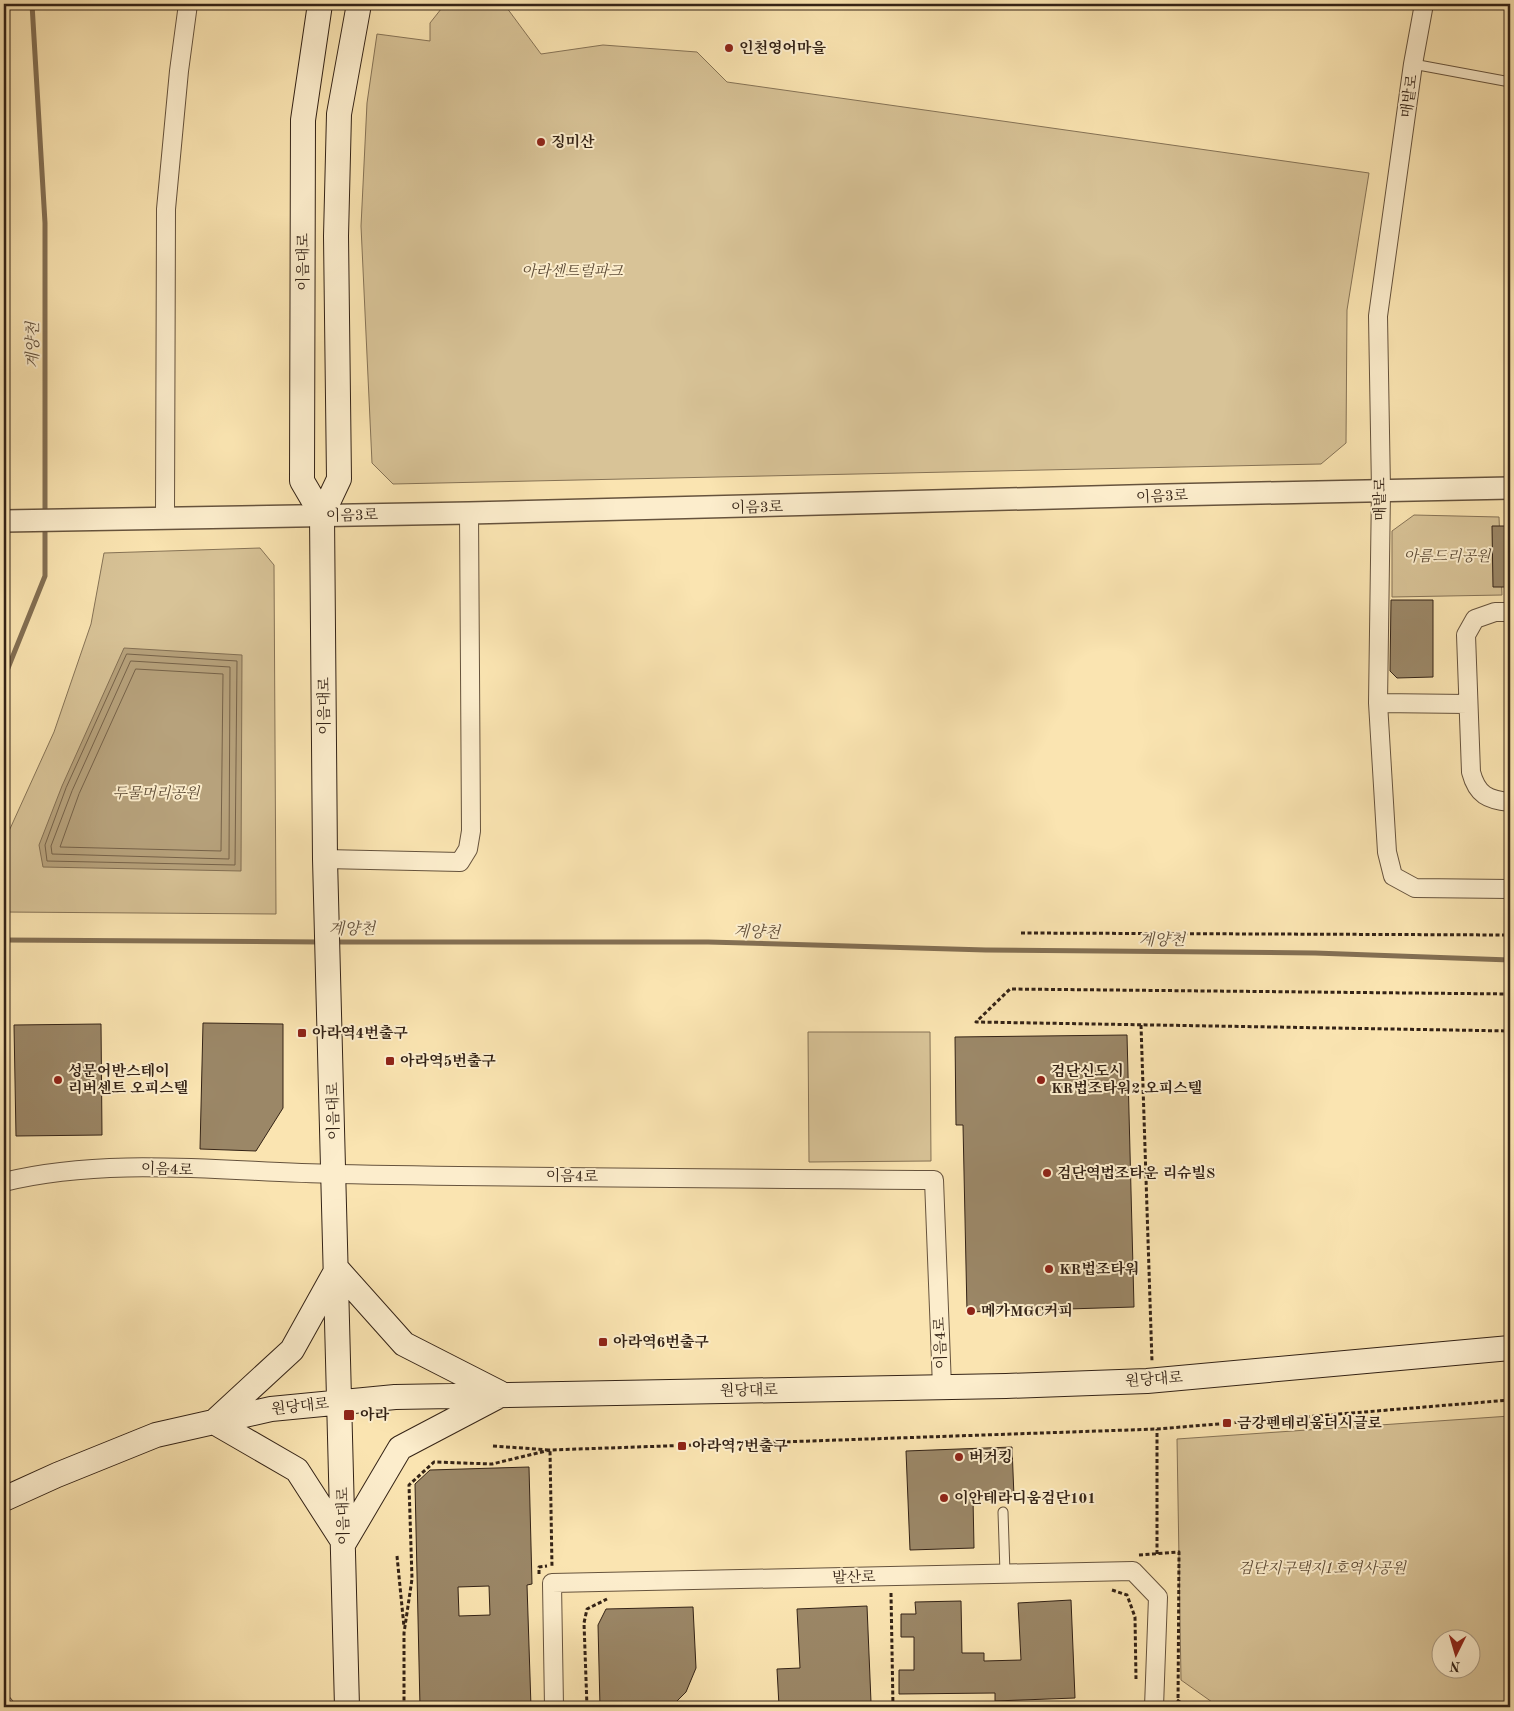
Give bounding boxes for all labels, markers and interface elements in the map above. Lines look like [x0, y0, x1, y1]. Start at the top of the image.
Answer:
place label: 인천영어마을 [739, 39, 826, 57]
marker: 인천영어마을 [723, 42, 735, 54]
street label: 매밭로 [1398, 73, 1421, 119]
place label: 징미산 [551, 133, 595, 151]
marker: 징미산 [535, 136, 547, 148]
street label: 이음대로 [295, 233, 312, 291]
park label: 아라센트럴파크 [521, 263, 623, 280]
water label: 계양천 [24, 320, 42, 368]
street label: 매밭로 [1372, 477, 1389, 521]
street label: 이음3로 [1136, 487, 1189, 506]
street label: 이음3로 [731, 499, 784, 516]
street label: 이음3로 [326, 507, 379, 524]
park label: 아름드리공원 [1404, 548, 1492, 565]
street label: 이음대로 [316, 677, 333, 735]
park label: 두물머리공원 [113, 785, 201, 802]
water label: 계양천 [329, 920, 377, 938]
water label: 계양천 [733, 922, 782, 942]
water label: 계양천 [1139, 931, 1187, 949]
place label: 아라역4번출구 [312, 1024, 408, 1042]
marker: 아라역4번출구 [296, 1027, 308, 1039]
place label: 아라역5번출구 [400, 1052, 496, 1070]
marker: 아라역5번출구 [384, 1055, 396, 1067]
place label: 성문어반스테이 리버센트 오피스텔 [68, 1062, 188, 1097]
place label: 검단신도시 KR법조타워2 오피스텔 [1051, 1062, 1202, 1097]
marker: 성문어반스테이 리버센트 오피스텔 [52, 1074, 64, 1086]
marker: 검단신도시 KR법조타워2 오피스텔 [1035, 1074, 1047, 1086]
street label: 이음대로 [324, 1081, 343, 1140]
street label: 이음4로 [141, 1160, 194, 1179]
place label: 검단역법조타운 리슈빌S [1057, 1164, 1215, 1182]
marker: 검단역법조타운 리슈빌S [1041, 1167, 1053, 1179]
street label: 이음4로 [546, 1168, 599, 1185]
place label: KR법조타워 [1059, 1260, 1139, 1278]
marker: KR법조타워 [1043, 1263, 1055, 1275]
place label: 메가MGC커피 [981, 1302, 1073, 1320]
marker: 메가MGC커피 [965, 1305, 977, 1317]
street label: 이음4로 [931, 1316, 950, 1369]
place label: 아라역6번출구 [613, 1333, 709, 1351]
marker: 아라역6번출구 [597, 1336, 609, 1348]
street label: 원당대로 [1125, 1369, 1184, 1390]
street label: 원당대로 [720, 1381, 779, 1400]
street label: 원당대로 [270, 1395, 330, 1418]
place label: 아라 [360, 1406, 389, 1424]
marker: 아라 [342, 1408, 356, 1422]
place label: 금강펜테리움더시글로 [1237, 1414, 1382, 1432]
marker: 금강펜테리움더시글로 [1221, 1417, 1233, 1429]
place label: 아라역7번출구 [692, 1437, 788, 1455]
marker: 아라역7번출구 [676, 1440, 688, 1452]
place label: 버거킹 [969, 1448, 1012, 1466]
marker: 버거킹 [953, 1451, 965, 1463]
street label: 이음대로 [334, 1486, 353, 1545]
place label: 이안테라디움검단101 [954, 1489, 1096, 1507]
marker: 이안테라디움검단101 [938, 1492, 950, 1504]
park label: 검단지구택지1호역사공원 [1238, 1560, 1408, 1577]
street label: 발산로 [832, 1569, 876, 1586]
north arrow [1432, 1628, 1482, 1678]
text: N [1449, 1658, 1461, 1673]

